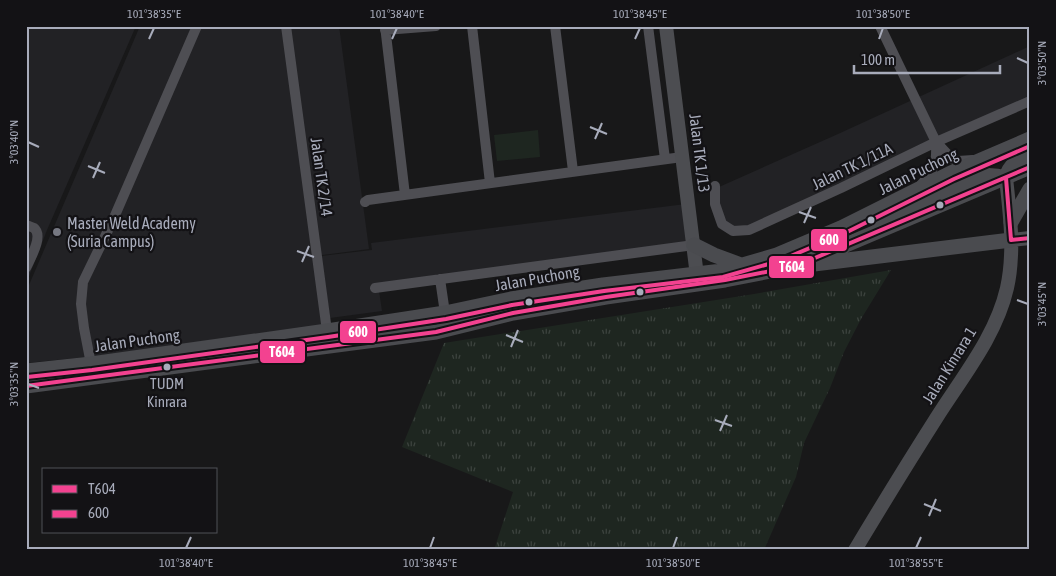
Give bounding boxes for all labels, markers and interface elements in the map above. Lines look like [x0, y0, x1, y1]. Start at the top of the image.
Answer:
text: 101°38'35"E [127, 7, 181, 21]
text: 101°38'40"E [370, 7, 424, 21]
text: 101°38'45"E [613, 7, 667, 21]
text: 101°38'50"E [856, 7, 910, 21]
text: 3°03'50"N [1035, 41, 1049, 85]
scale bar [854, 42, 1000, 74]
text: 100 m [861, 51, 895, 68]
street label: Jalan TK 1/13 [686, 113, 714, 193]
text: 3°03'40"N [7, 120, 21, 164]
street label: Jalan TK 2/14 [308, 137, 336, 217]
street label: Jalan TK 1/11A [809, 139, 895, 193]
street label: Jalan Puchong [876, 144, 961, 199]
unlabelled marker [935, 200, 945, 210]
place label: Master Weld Academy (Suria Campus) [67, 214, 196, 251]
unlabelled marker [866, 215, 876, 225]
marker: Master Weld Academy (Suria Campus) [51, 226, 63, 238]
line badge: 600 [810, 228, 848, 252]
text: 600 [819, 232, 839, 248]
line badge: T604 [768, 255, 815, 279]
text: T604 [779, 259, 805, 275]
street label: Jalan Puchong [493, 262, 581, 295]
text: 3°03'45"N [1035, 282, 1049, 326]
unlabelled marker [635, 287, 645, 297]
unlabelled marker [524, 297, 534, 307]
line badge: 600 [339, 320, 377, 344]
street label: Jalan Kinrara 1 [918, 323, 980, 407]
text: 600 [348, 324, 368, 340]
street label: Jalan Puchong [93, 325, 181, 356]
line badge: T604 [259, 340, 306, 364]
text: T604 [269, 344, 295, 360]
text: 3°03'35"N [7, 362, 21, 406]
marker: TUDM Kinrara [162, 362, 172, 372]
place label: TUDM Kinrara [147, 375, 187, 410]
legend [42, 468, 218, 534]
text: T604 [88, 480, 116, 497]
text: 600 [88, 504, 109, 521]
text: 101°38'40"E [159, 556, 213, 570]
text: 101°38'45"E [403, 556, 457, 570]
text: 101°38'50"E [646, 556, 700, 570]
text: 101°38'55"E [889, 556, 943, 570]

